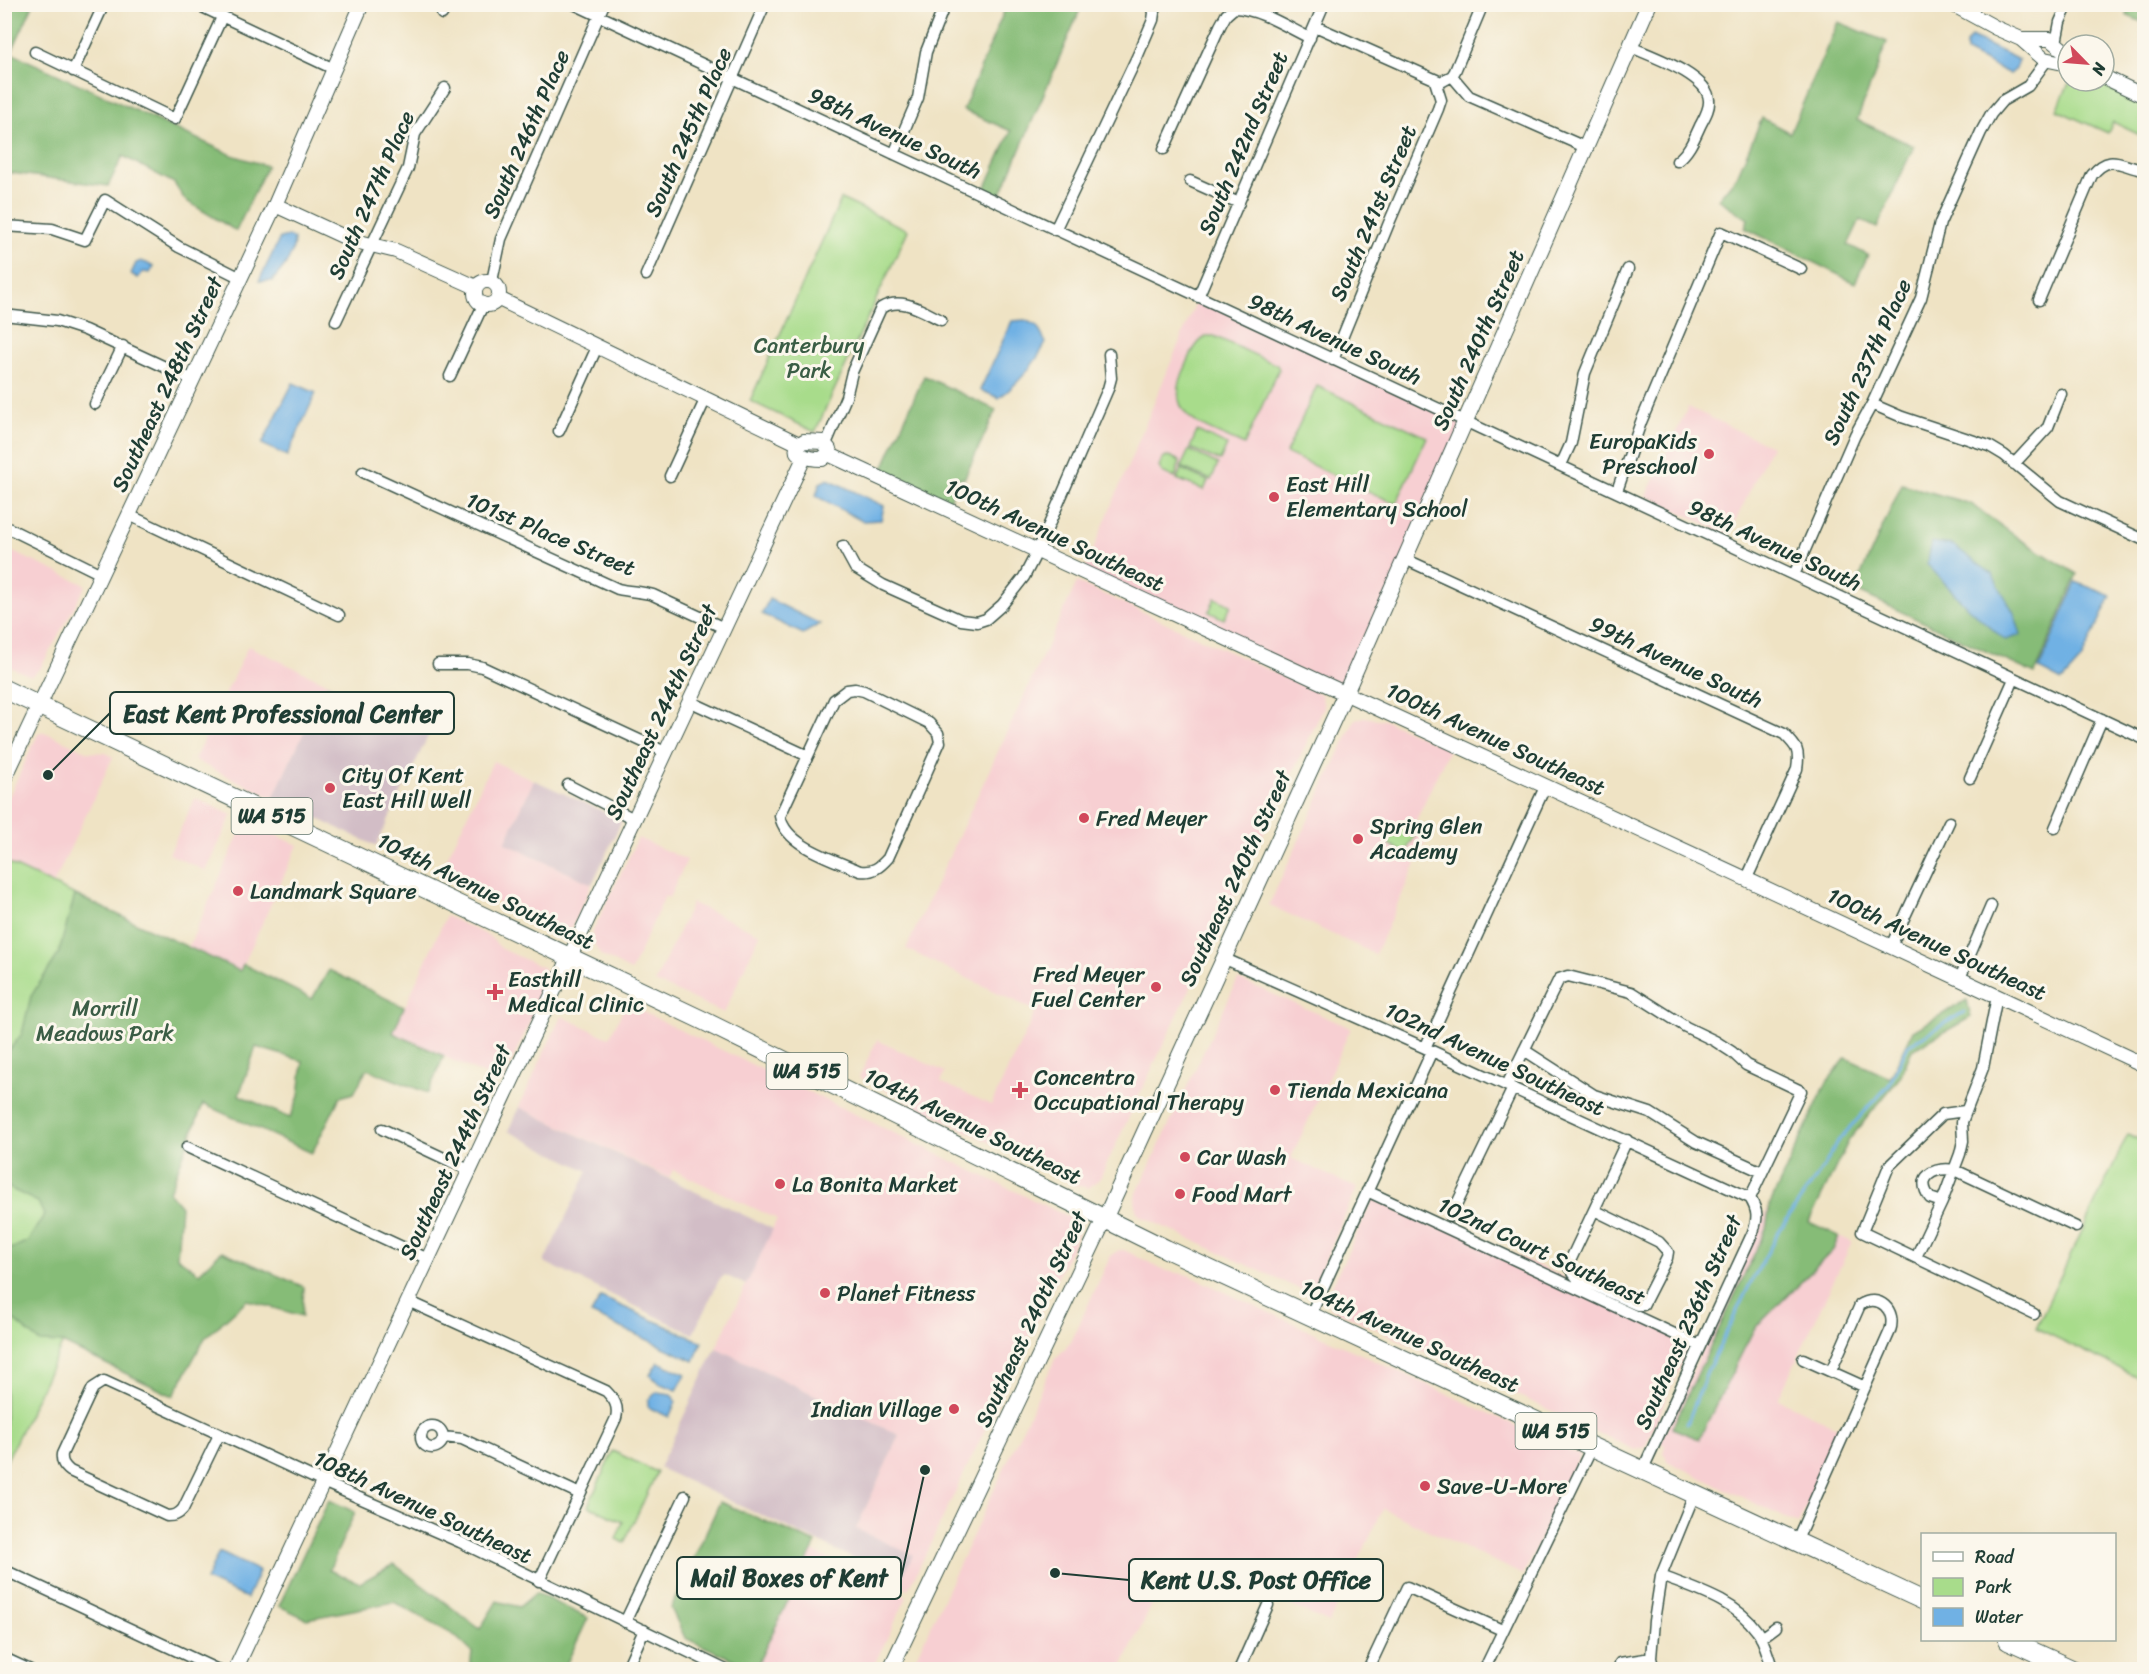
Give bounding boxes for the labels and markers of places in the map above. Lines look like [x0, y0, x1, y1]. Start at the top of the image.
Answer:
place label: EuropaKids Preschool [1589, 422, 1698, 486]
marker: EuropaKids Preschool [1702, 447, 1716, 461]
place label: East Hill Elementary School [1286, 465, 1468, 529]
marker: East Hill Elementary School [1267, 490, 1281, 504]
callout: East Kent Professional Center [110, 692, 454, 734]
place label: City Of Kent East Hill Well [342, 756, 472, 820]
marker: City Of Kent East Hill Well [323, 781, 337, 795]
place label: Fred Meyer [1096, 799, 1209, 838]
place label: Spring Glen Academy [1369, 807, 1483, 871]
marker: Fred Meyer [1077, 811, 1091, 825]
marker: Spring Glen Academy [1351, 832, 1365, 846]
place label: Landmark Square [250, 872, 417, 911]
marker: Landmark Square [231, 884, 245, 898]
place label: Fred Meyer Fuel Center [1032, 955, 1146, 1019]
place label: Easthill Medical Clinic [508, 960, 644, 1024]
marker: Fred Meyer Fuel Center [1149, 980, 1163, 994]
marker: Easthill Medical Clinic [486, 983, 504, 1001]
place label: Concentra Occupational Therapy [1034, 1058, 1244, 1122]
place label: Tienda Mexicana [1287, 1071, 1448, 1110]
marker: Concentra Occupational Therapy [1011, 1081, 1029, 1099]
marker: Tienda Mexicana [1268, 1083, 1282, 1097]
place label: Car Wash [1197, 1138, 1286, 1177]
marker: Car Wash [1178, 1150, 1192, 1164]
place label: La Bonita Market [792, 1165, 959, 1204]
place label: Food Mart [1192, 1175, 1293, 1214]
marker: La Bonita Market [773, 1177, 787, 1191]
marker: Food Mart [1173, 1187, 1187, 1201]
place label: Planet Fitness [837, 1274, 976, 1313]
marker: Planet Fitness [818, 1286, 832, 1300]
place label: Indian Village [810, 1390, 942, 1429]
marker: Indian Village [947, 1402, 961, 1416]
place label: Save-U-More [1437, 1467, 1568, 1506]
marker: Save-U-More [1418, 1479, 1432, 1493]
callout: Mail Boxes of Kent [677, 1557, 901, 1599]
callout: Kent U.S. Post Office [1129, 1559, 1383, 1601]

